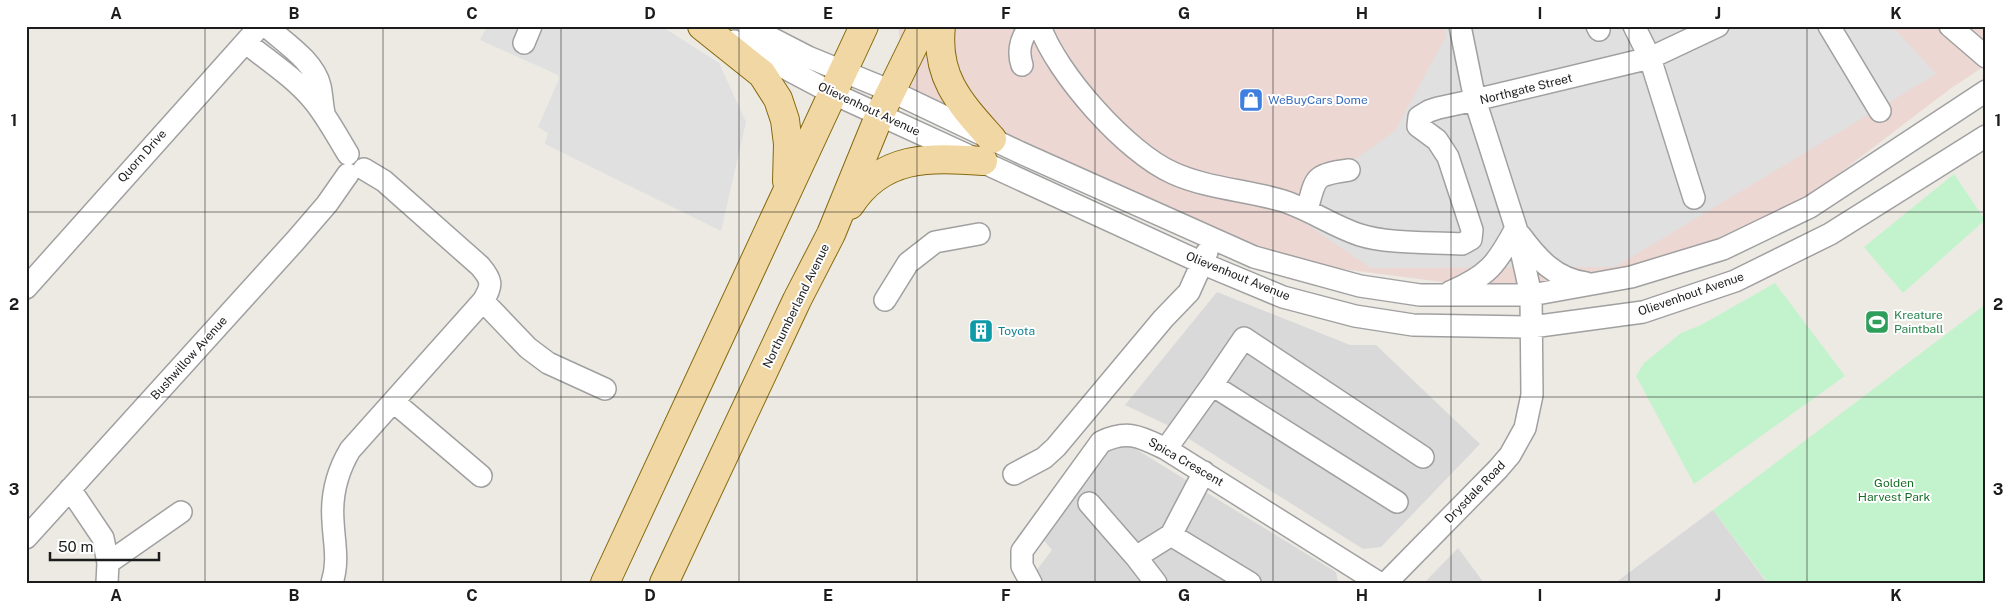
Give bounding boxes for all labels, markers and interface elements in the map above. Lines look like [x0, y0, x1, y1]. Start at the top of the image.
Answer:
text: A [110, 4, 122, 23]
text: B [289, 4, 300, 23]
text: C [466, 4, 478, 23]
text: D [644, 4, 656, 23]
text: E [823, 4, 833, 23]
text: F [1001, 4, 1011, 23]
text: G [1178, 4, 1190, 23]
text: H [1356, 4, 1368, 23]
text: I [1538, 4, 1542, 23]
text: J [1715, 4, 1721, 23]
text: K [1890, 4, 1902, 23]
street label: Northgate Street [1478, 71, 1574, 107]
street label: Olievenhout Avenue [816, 79, 922, 139]
shop icon: WeBuyCars Dome [1238, 87, 1264, 113]
place label: WeBuyCars Dome [1268, 93, 1368, 107]
text: 1 [11, 111, 17, 130]
text: 1 [1995, 111, 2001, 130]
street label: Quorn Drive [115, 127, 169, 185]
street label: Northumberland Avenue [760, 241, 832, 370]
street label: Olievenhout Avenue [1184, 249, 1292, 303]
street label: Olievenhout Avenue [1636, 269, 1746, 319]
text: 2 [9, 295, 19, 314]
text: 2 [1993, 295, 2003, 314]
place label: Kreature Paintball [1894, 308, 1944, 336]
sports icon: Kreature Paintball [1864, 309, 1890, 335]
street label: Bushwillow Avenue [148, 313, 230, 403]
building icon: Toyota [968, 318, 994, 344]
place label: Toyota [998, 324, 1035, 338]
street label: Spica Crescent [1146, 435, 1226, 489]
street label: Drysdale Road [1442, 458, 1508, 526]
park label: Golden Harvest Park [1858, 476, 1930, 504]
text: 3 [9, 480, 19, 499]
text: 3 [1993, 480, 2003, 499]
scale bar [50, 529, 159, 561]
text: 50 m [58, 538, 93, 555]
text: A [110, 586, 122, 605]
text: B [289, 586, 300, 605]
text: C [466, 586, 478, 605]
text: D [644, 586, 656, 605]
text: E [823, 586, 833, 605]
text: F [1001, 586, 1011, 605]
text: G [1178, 586, 1190, 605]
text: H [1356, 586, 1368, 605]
text: I [1538, 586, 1542, 605]
text: J [1715, 586, 1721, 605]
text: K [1890, 586, 1902, 605]

